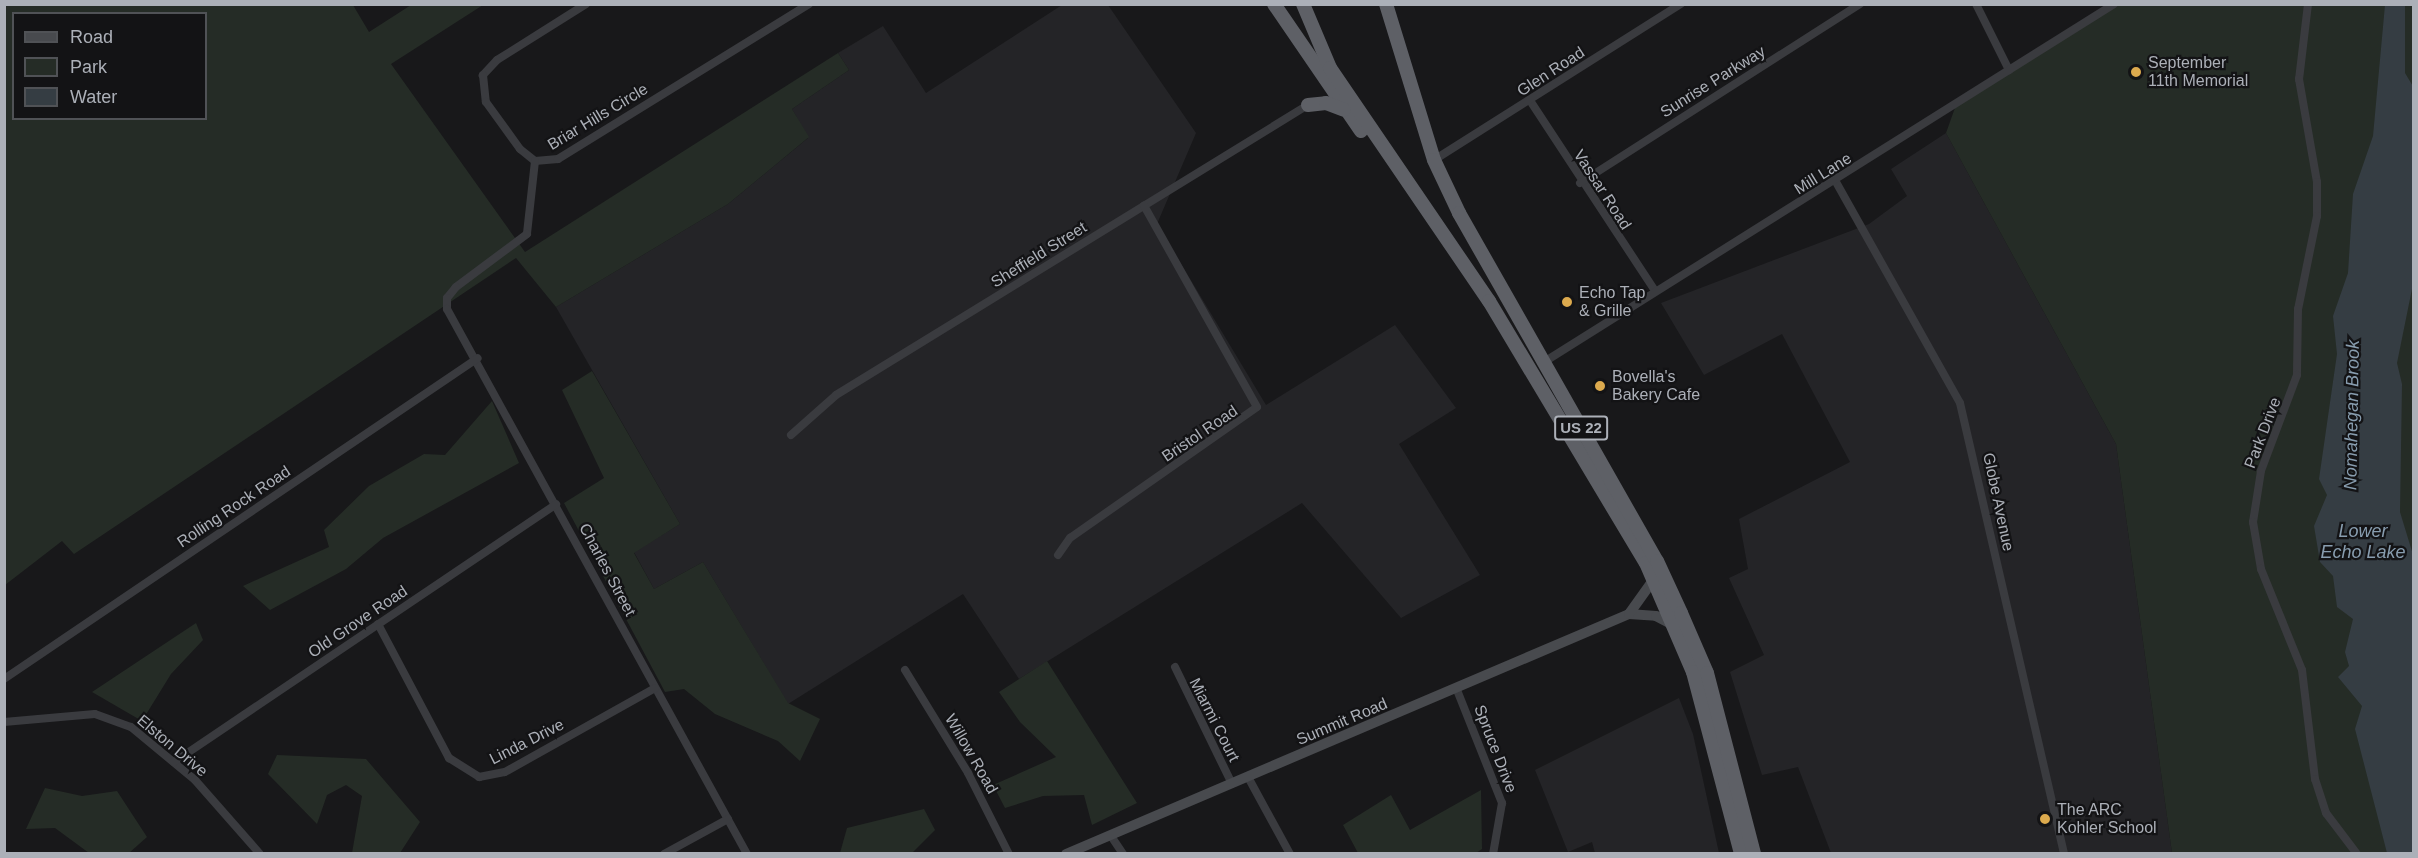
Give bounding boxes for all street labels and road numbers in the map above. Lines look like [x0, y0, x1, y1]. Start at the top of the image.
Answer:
street label: Sunrise Parkway [1657, 42, 1769, 122]
street label: Glen Road [1514, 43, 1588, 101]
street label: Briar Hills Circle [544, 79, 652, 155]
street label: Vassar Road [1569, 146, 1635, 234]
street label: Mill Lane [1791, 149, 1855, 199]
street label: Sheffield Street [988, 218, 1090, 292]
street label: Park Drive [2241, 395, 2285, 471]
street label: Bristol Road [1159, 402, 1241, 466]
road number: US 22 [1554, 416, 1608, 440]
street label: Globe Avenue [1978, 451, 2018, 553]
street label: Rolling Rock Road [174, 462, 294, 552]
street label: Charles Street [575, 520, 639, 620]
street label: Old Grove Road [305, 582, 411, 662]
street label: Miarmi Court [1185, 675, 1243, 765]
street label: Summit Road [1294, 694, 1390, 750]
street label: Spruce Drive [1469, 702, 1521, 796]
street label: Elston Drive [133, 711, 211, 781]
street label: Willow Road [940, 711, 1002, 797]
street label: Linda Drive [487, 715, 567, 769]

